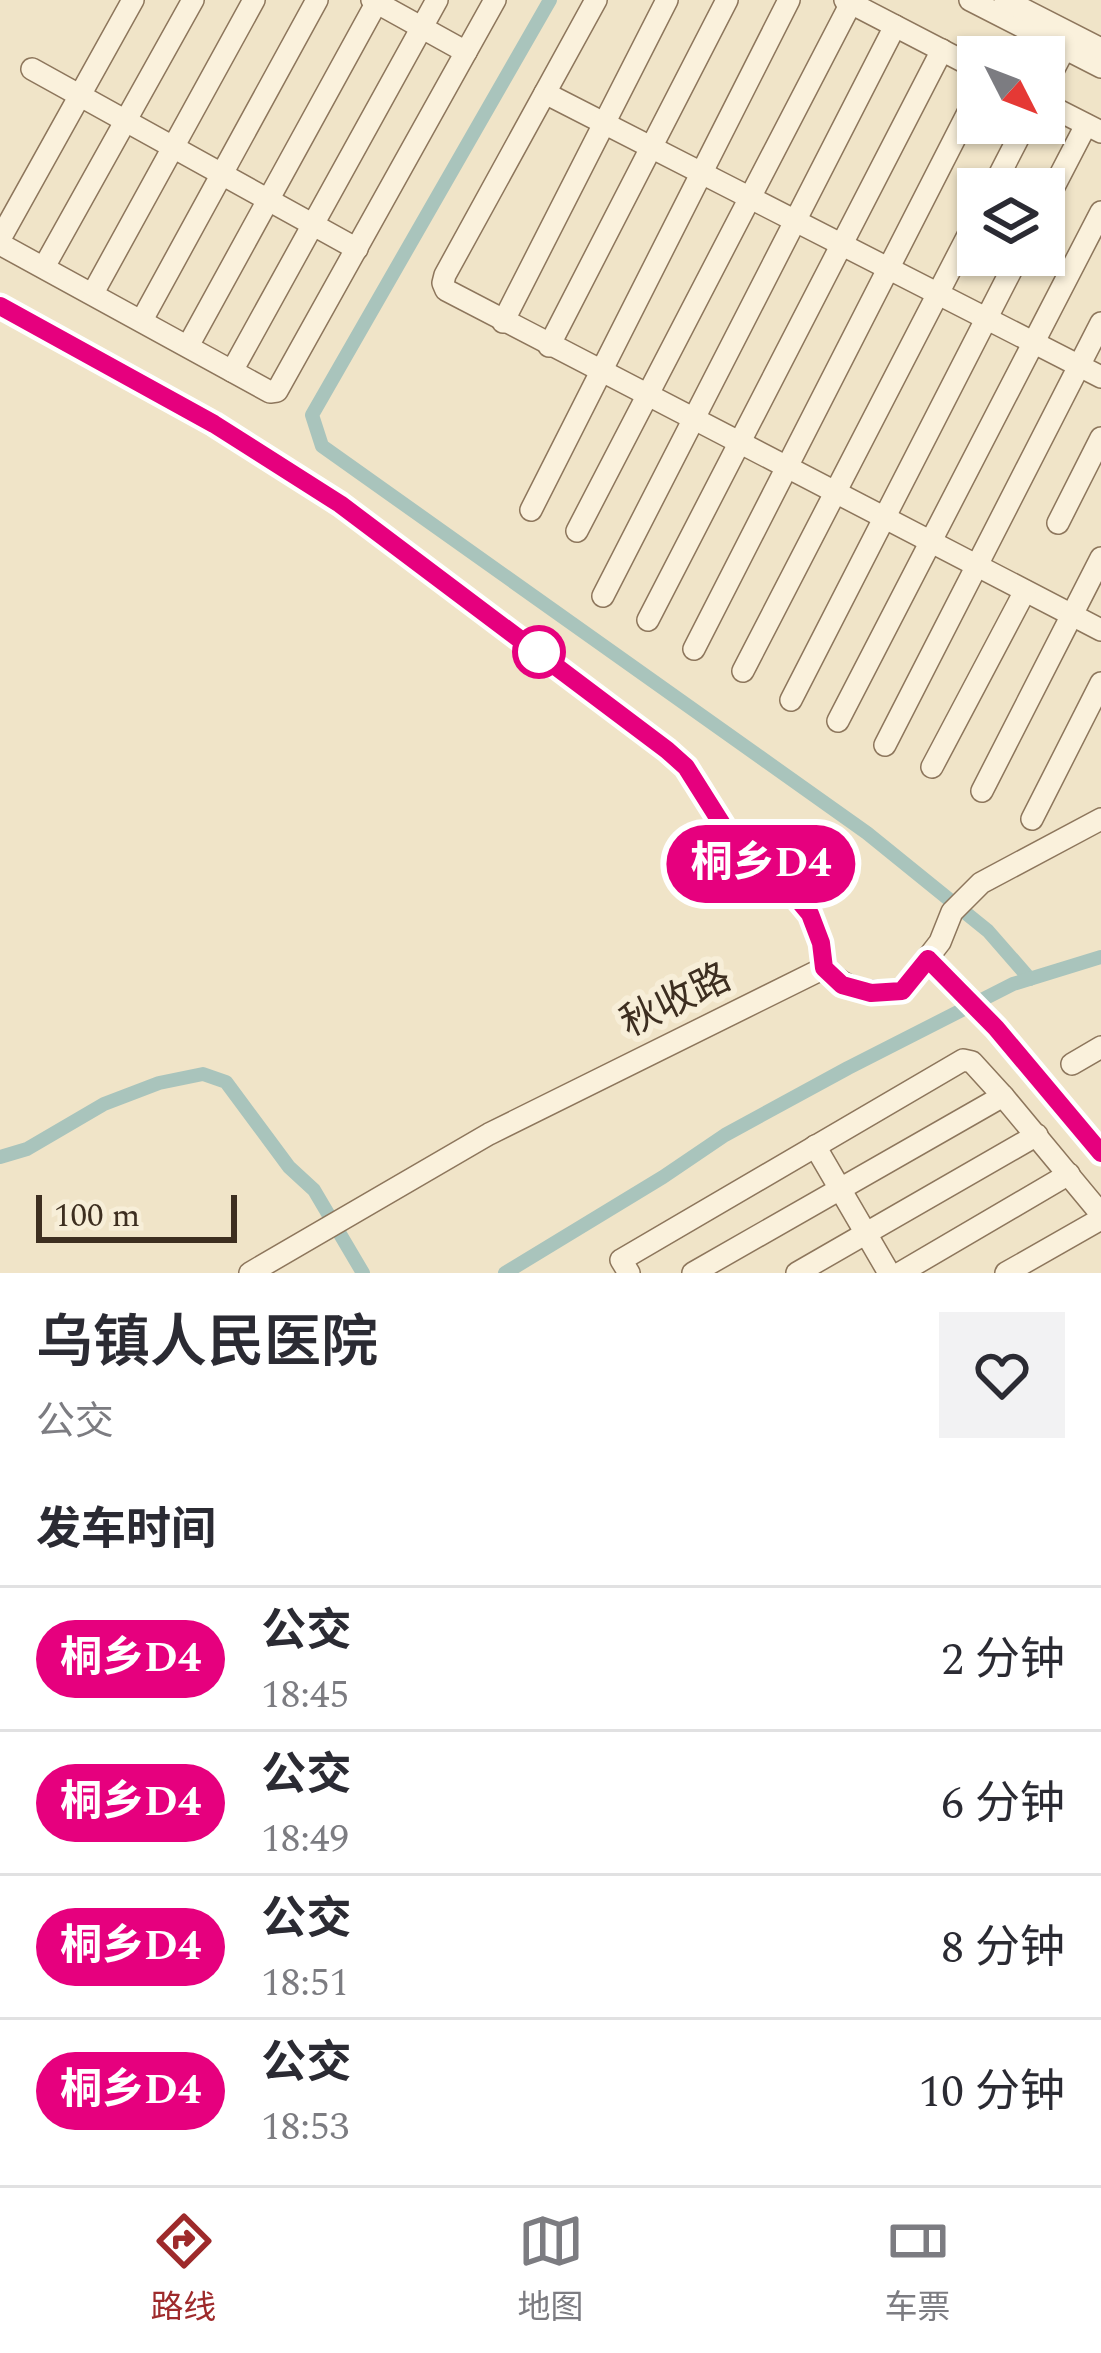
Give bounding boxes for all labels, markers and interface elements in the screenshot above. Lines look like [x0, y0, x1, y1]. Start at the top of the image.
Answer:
north arrow [957, 36, 1065, 144]
map controls [957, 36, 1065, 276]
button: layers [957, 168, 1065, 276]
unlabelled marker [514, 627, 564, 677]
line badge: 桐乡D4 [677, 825, 845, 903]
text: 桐乡D4 [690, 832, 832, 895]
street label: 秋收路 [610, 949, 742, 1053]
scale bar [36, 1189, 237, 1242]
text: 100 m [54, 1191, 140, 1241]
text: 乌镇人民医院 [36, 1301, 378, 1387]
button: heart [939, 1312, 1065, 1438]
text: 公交 [36, 1393, 114, 1452]
text: 发车时间 [36, 1496, 216, 1565]
text: 公交 [261, 1597, 351, 1666]
text: 2 分钟 [941, 1626, 1065, 1695]
text: 桐乡D4 [60, 1627, 201, 1690]
text: 18:45 [261, 1666, 349, 1725]
text: 公交 [261, 1741, 351, 1810]
text: 6 分钟 [941, 1770, 1065, 1839]
text: 桐乡D4 [60, 1771, 201, 1834]
text: 18:49 [261, 1810, 349, 1869]
text: 公交 [261, 1885, 351, 1954]
text: 8 分钟 [941, 1914, 1065, 1983]
text: 桐乡D4 [60, 1915, 201, 1978]
text: 18:51 [261, 1954, 349, 2013]
text: 公交 [261, 2029, 351, 2098]
text: 10 分钟 [919, 2058, 1065, 2127]
text: 桐乡D4 [60, 2059, 201, 2122]
text: 18:53 [261, 2098, 349, 2157]
tab: 路线 [151, 2208, 217, 2333]
tab: 地图 [518, 2208, 584, 2333]
tab: 车票 [885, 2208, 951, 2333]

